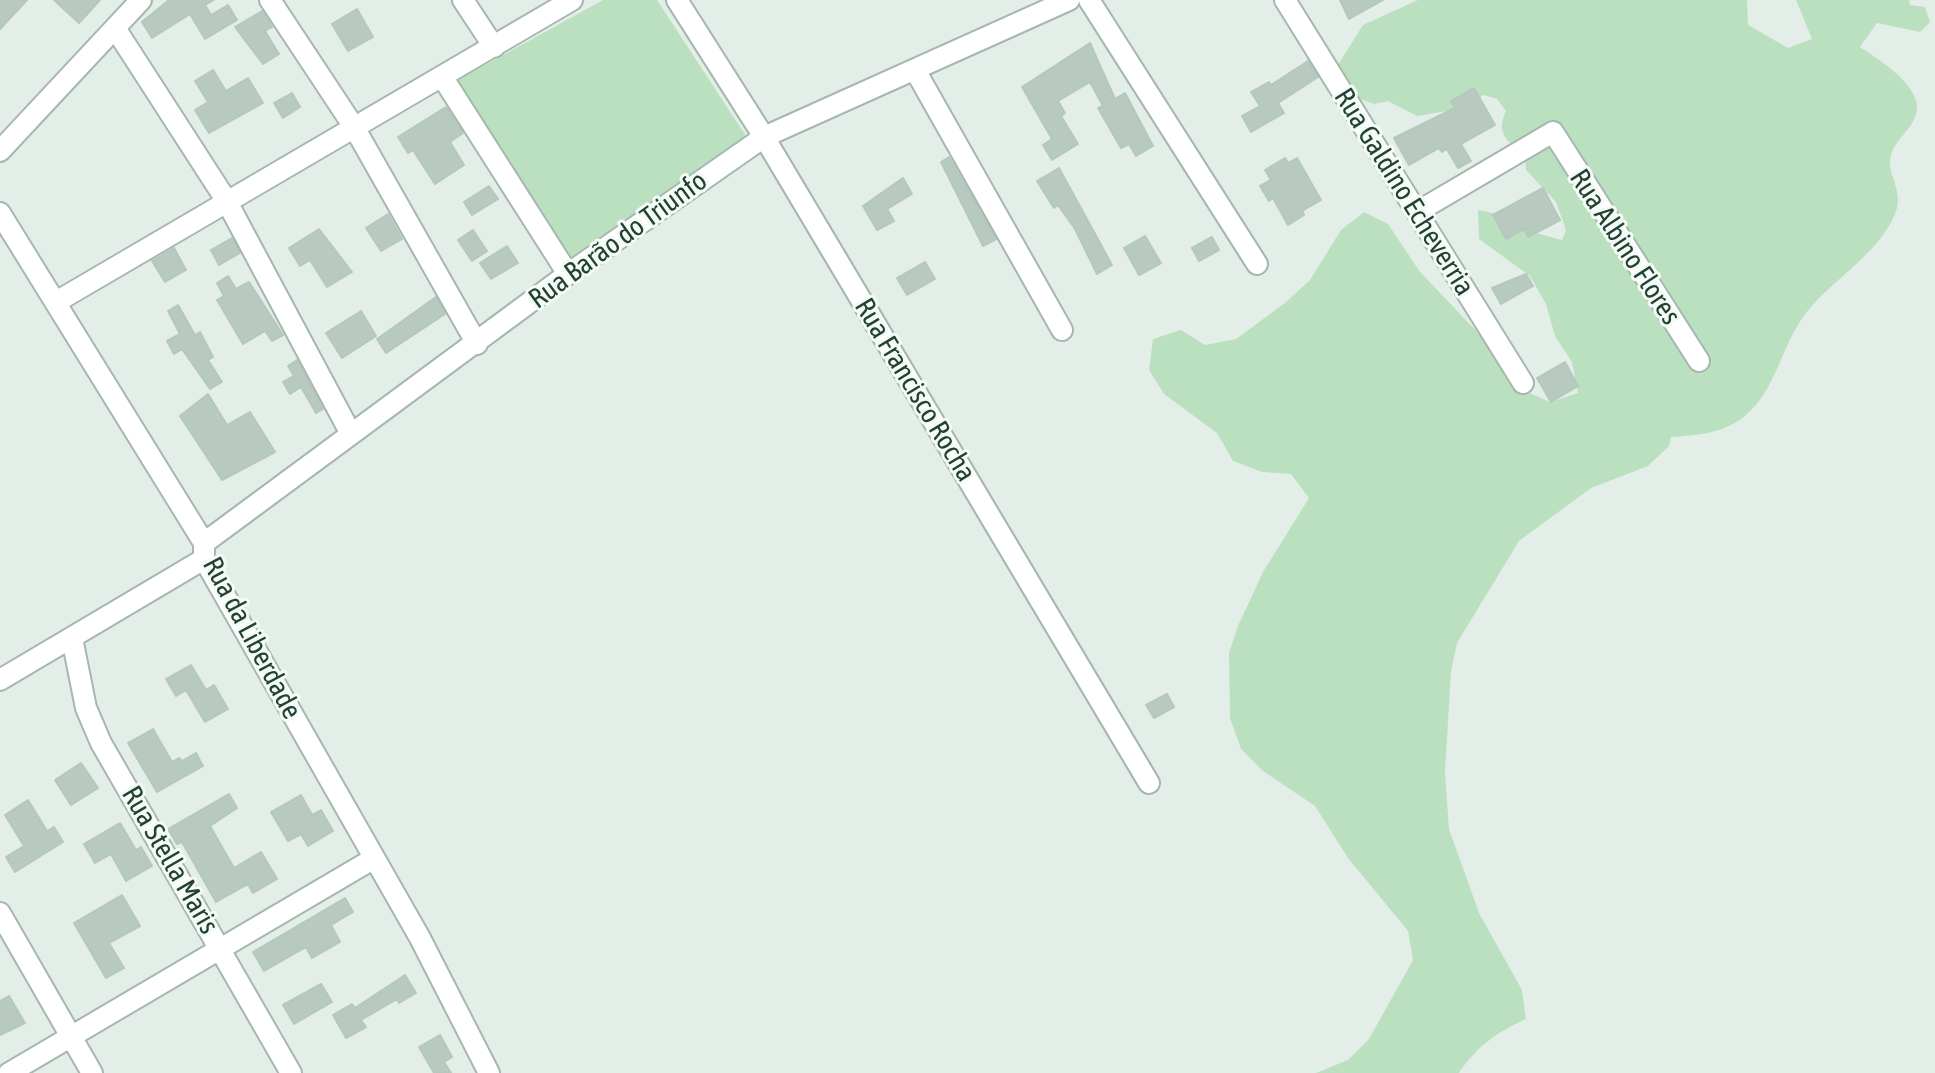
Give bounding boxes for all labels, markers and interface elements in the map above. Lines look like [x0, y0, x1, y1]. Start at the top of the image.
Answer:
street label: Rua Galdino Echeverria [1327, 82, 1481, 302]
street label: Rua Albino Flores [1562, 163, 1688, 331]
street label: Rua Barão do Triunfo [522, 164, 714, 316]
street label: Rua Francisco Rocha [847, 292, 983, 488]
street label: Rua da Liberdade [195, 551, 309, 725]
street label: Rua Stella Maris [114, 780, 226, 940]

